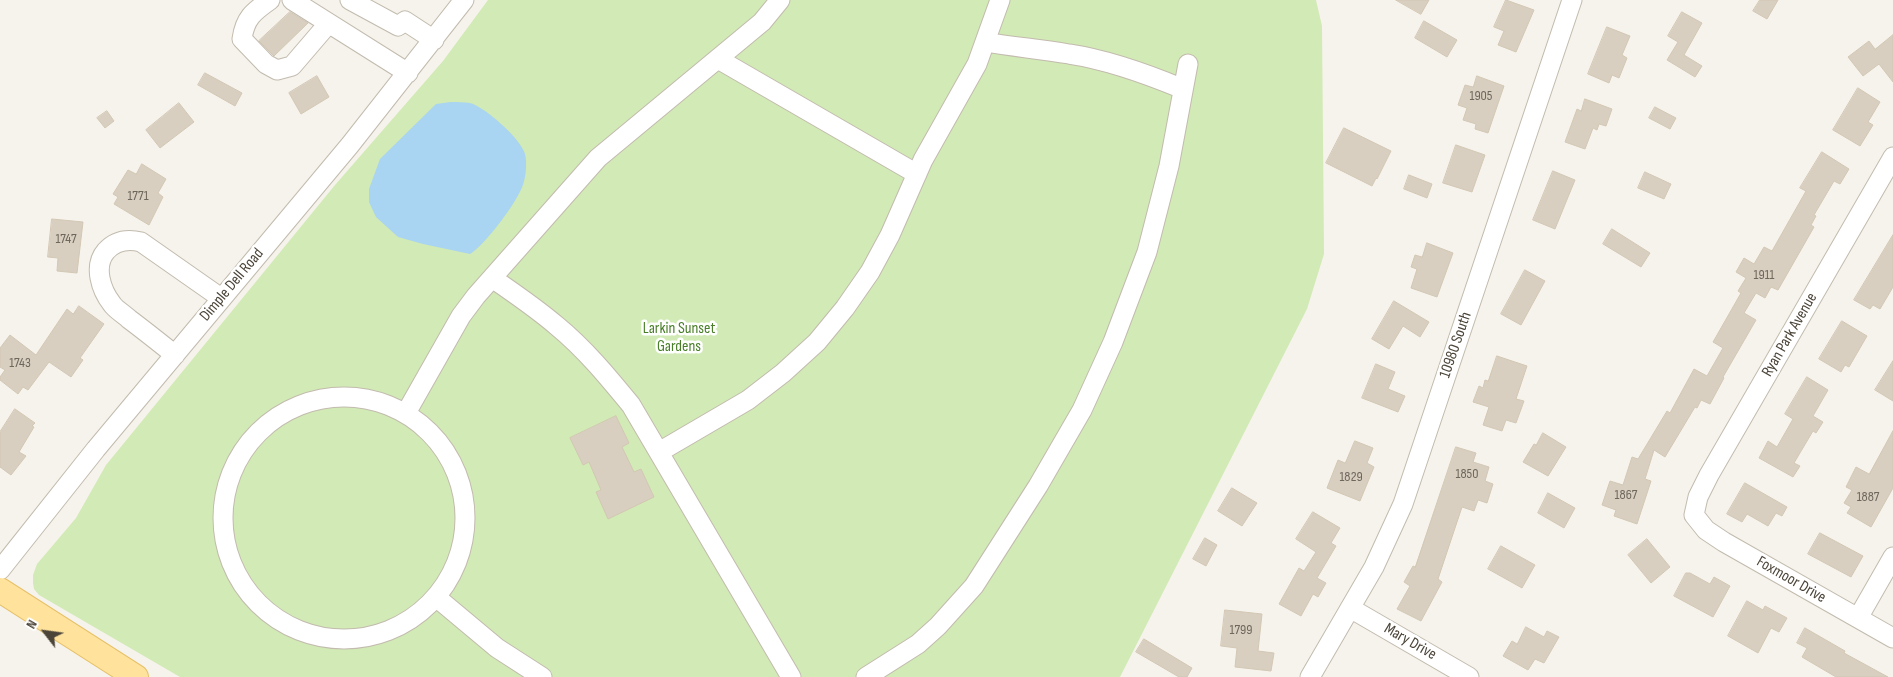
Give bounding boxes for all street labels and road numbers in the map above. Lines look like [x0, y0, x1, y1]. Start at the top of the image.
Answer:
street label: Dimple Dell Road [196, 245, 268, 325]
street label: Ryan Park Avenue [1758, 290, 1822, 380]
street label: 10980 South [1436, 310, 1476, 380]
street label: Foxmoor Drive [1753, 552, 1829, 608]
street label: Mary Drive [1381, 619, 1439, 665]

